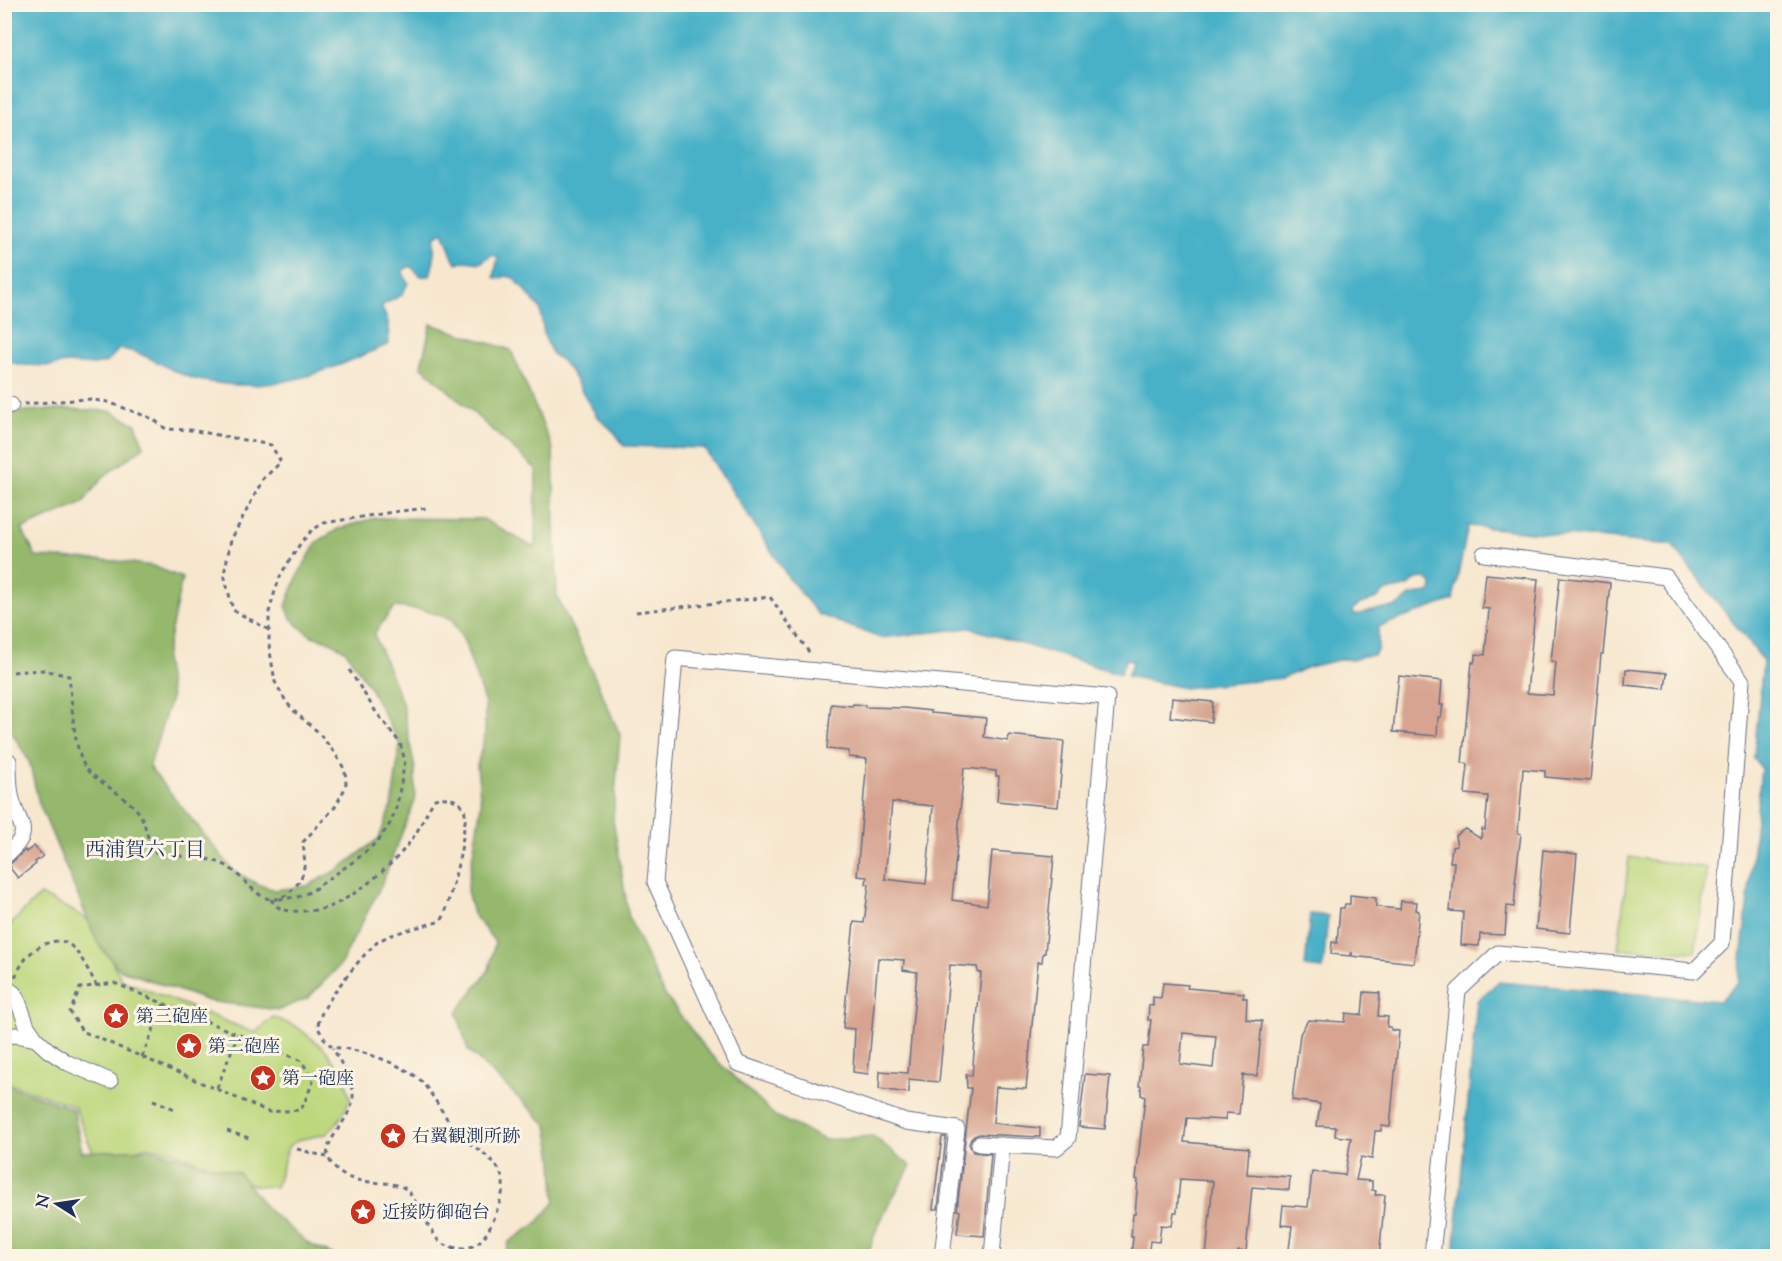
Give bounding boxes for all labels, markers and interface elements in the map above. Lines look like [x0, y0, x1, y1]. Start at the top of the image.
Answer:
district label: 西浦賀六丁目 [85, 837, 205, 866]
place icon: 第三砲座 [101, 1001, 131, 1031]
place label: 第三砲座 [136, 1005, 208, 1031]
place icon: 第二砲座 [174, 1031, 204, 1061]
place label: 第二砲座 [208, 1035, 280, 1061]
place icon: 第一砲座 [248, 1063, 278, 1093]
place label: 第一砲座 [282, 1067, 354, 1093]
place icon: 右翼観測所跡 [378, 1121, 408, 1151]
place label: 右翼観測所跡 [412, 1125, 520, 1151]
north arrow [27, 1174, 87, 1234]
text: N [32, 1193, 57, 1210]
place icon: 近接防御砲台 [348, 1197, 378, 1227]
place label: 近接防御砲台 [382, 1201, 490, 1227]

